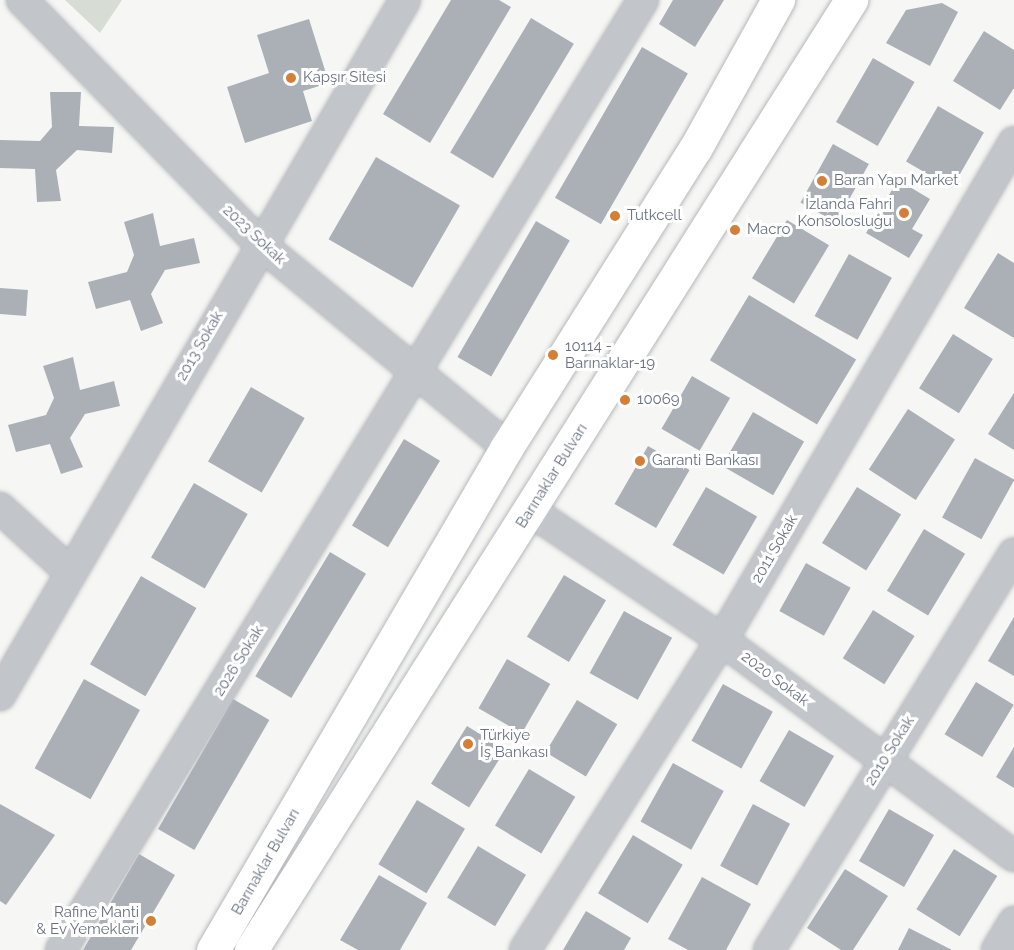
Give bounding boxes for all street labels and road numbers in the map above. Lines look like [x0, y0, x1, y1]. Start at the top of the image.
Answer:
street label: 2023 Sokak [219, 202, 289, 268]
street label: 2013 Sokak [173, 308, 227, 384]
street label: Barınaklar Bulvarı [513, 420, 591, 532]
street label: 2011 Sokak [748, 512, 802, 586]
street label: 2026 Sokak [210, 622, 268, 700]
street label: 2020 Sokak [738, 648, 812, 710]
street label: 2010 Sokak [862, 713, 918, 789]
street label: Barınaklar Bulvarı [228, 805, 304, 919]

